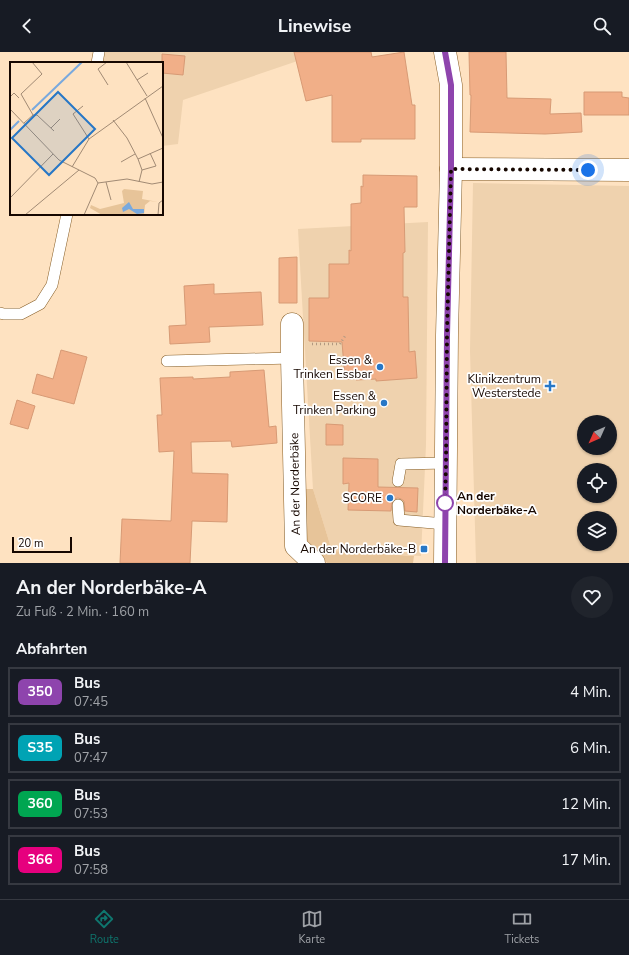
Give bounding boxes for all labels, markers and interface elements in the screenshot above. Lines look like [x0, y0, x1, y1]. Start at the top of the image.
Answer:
text: Linewise [278, 14, 351, 38]
icon: back [16, 15, 38, 37]
icon: search [591, 15, 613, 37]
inset map [10, 62, 163, 215]
your location [578, 160, 598, 180]
place label: Essen & Trinken Essbar [294, 352, 373, 382]
marker: Essen & Trinken Essbar [375, 362, 385, 372]
place label: Klinikzentrum Westerstede [467, 371, 541, 401]
marker: Klinikzentrum Westerstede [544, 380, 556, 392]
place label: Essen & Trinken Parking [293, 388, 377, 418]
marker: Essen & Trinken Parking [379, 398, 389, 408]
north arrow [577, 415, 617, 455]
map controls [577, 415, 617, 551]
street label: An der Norderbäke [286, 433, 304, 535]
button: locate [577, 463, 617, 503]
place label: An der Norderbäke-A [457, 488, 537, 518]
place label: SCORE [343, 490, 382, 506]
marker: SCORE [385, 493, 395, 503]
marker: An der Norderbäke-A [436, 494, 454, 512]
button: layers [577, 511, 617, 551]
scale bar [12, 535, 72, 554]
text: 20 m [18, 536, 43, 551]
place label: An der Norderbäke-B [300, 541, 416, 557]
marker: An der Norderbäke-B [419, 544, 429, 554]
text: An der Norderbäke-A [16, 575, 207, 601]
button: heart [571, 576, 613, 618]
text: Zu Fuß · 2 Min. · 160 m [16, 603, 149, 621]
text: Abfahrten [16, 639, 87, 659]
text: Bus [74, 673, 100, 693]
text: 350 [27, 682, 53, 701]
text: 4 Min. [570, 682, 611, 702]
text: 07:45 [74, 693, 108, 711]
text: Bus [74, 729, 100, 749]
text: S35 [27, 738, 53, 757]
text: 6 Min. [570, 738, 611, 758]
text: 07:47 [74, 749, 108, 767]
text: Bus [74, 785, 100, 805]
text: 360 [27, 794, 53, 813]
text: 12 Min. [561, 794, 611, 814]
text: 07:53 [74, 805, 108, 823]
text: Bus [74, 841, 100, 861]
text: 366 [27, 850, 53, 869]
text: 17 Min. [561, 850, 611, 870]
text: 07:58 [74, 861, 108, 879]
tab: Route [90, 908, 119, 947]
tab: Karte [298, 908, 325, 947]
tab: Tickets [505, 908, 539, 947]

